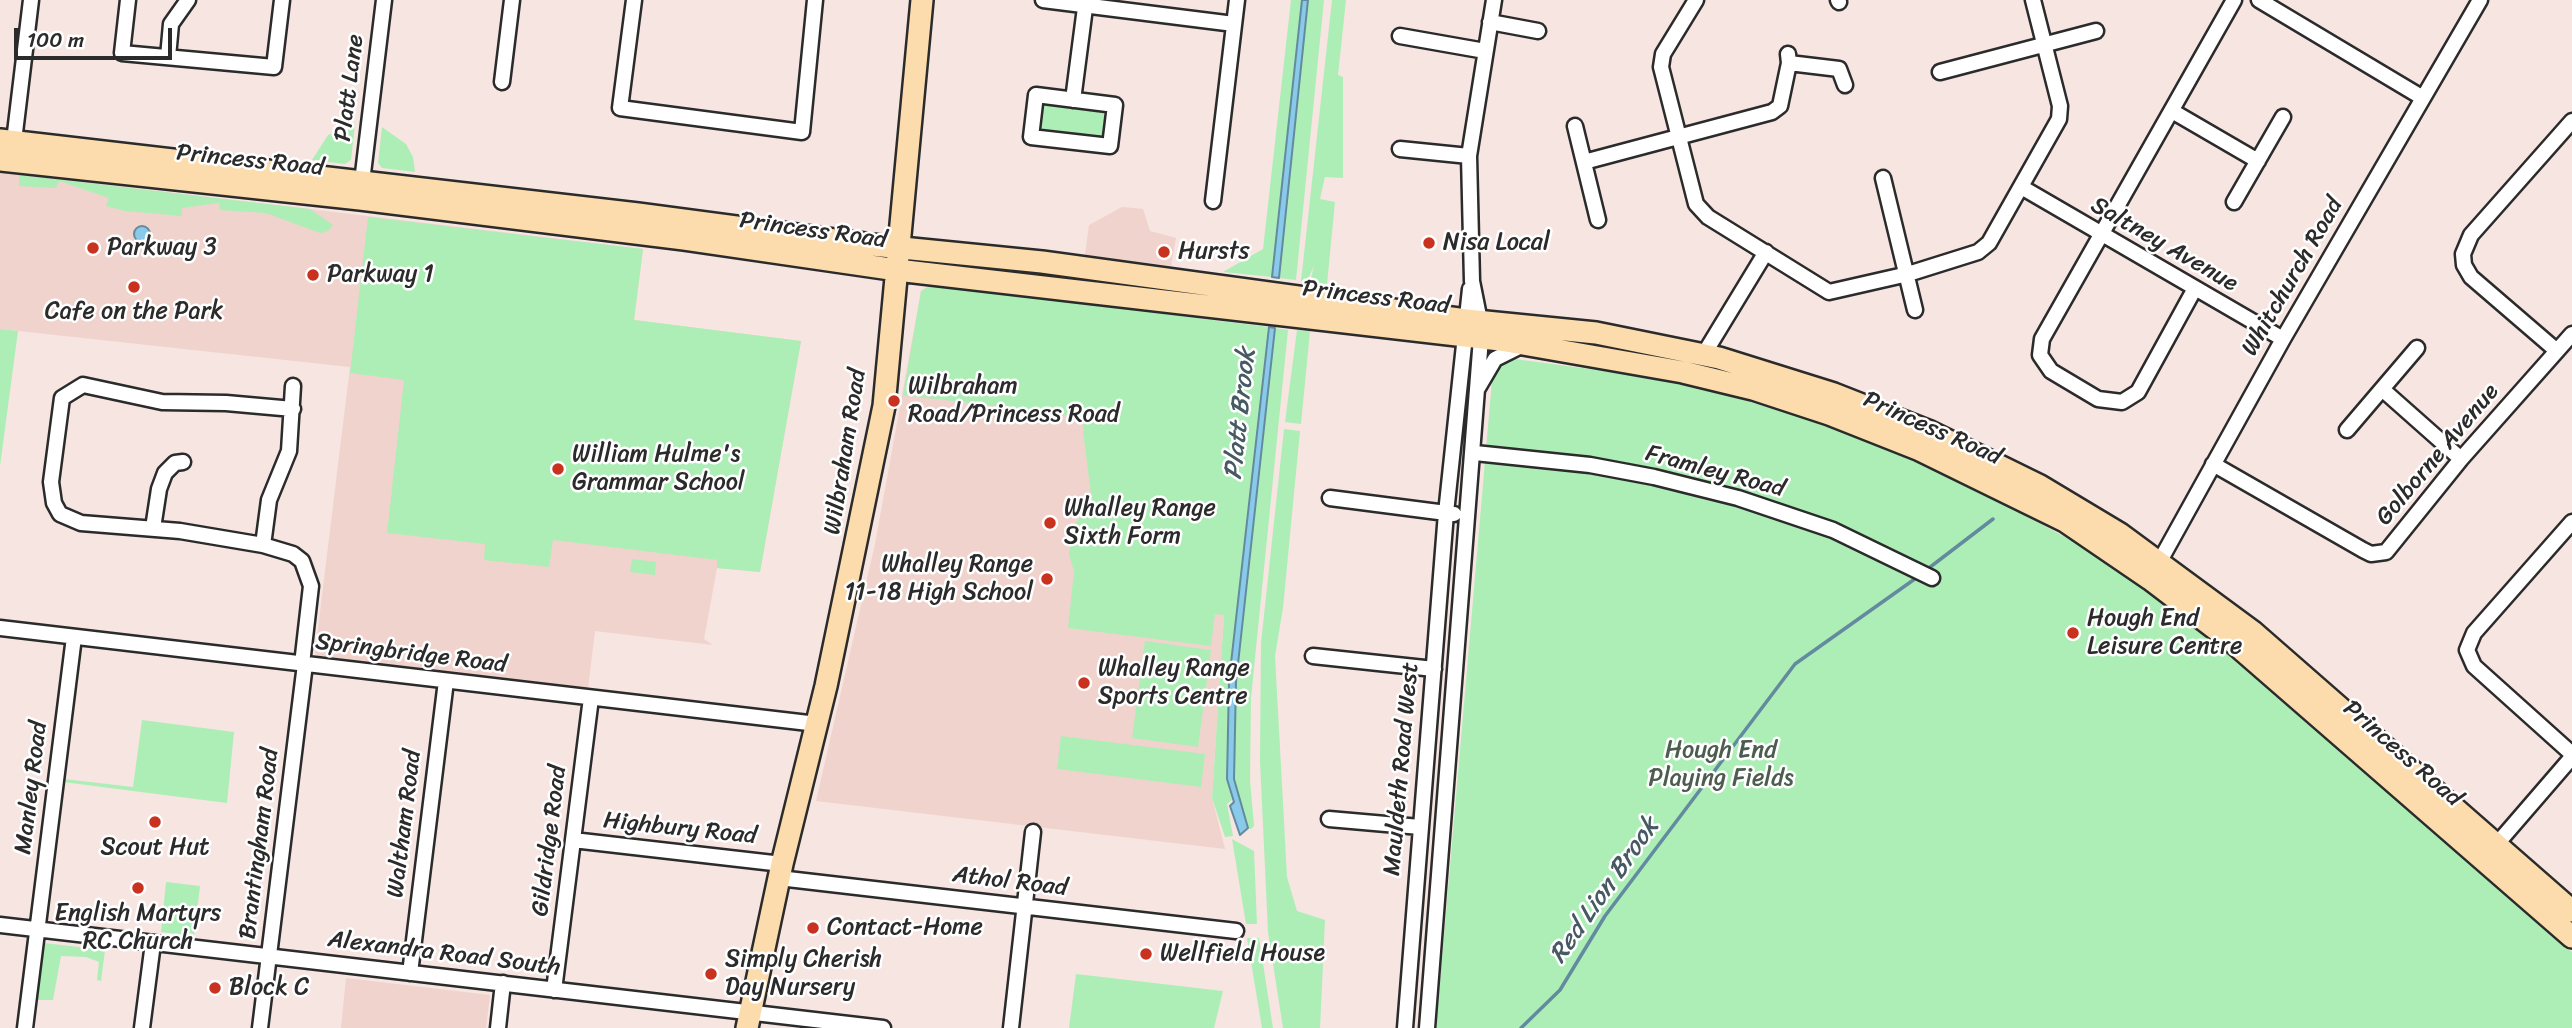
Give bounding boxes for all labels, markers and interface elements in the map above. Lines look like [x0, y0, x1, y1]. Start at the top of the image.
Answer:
scale bar [18, 14, 175, 58]
text: 100 m [27, 21, 84, 59]
street label: Platt Lane [329, 33, 371, 143]
street label: Princess Road [175, 139, 325, 183]
street label: Saltney Avenue [2085, 191, 2243, 299]
street label: Whitchurch Road [2236, 193, 2350, 361]
street label: Princess Road [738, 206, 888, 256]
place label: Nisa Local [1443, 229, 1550, 257]
place label: Parkway 3 [107, 234, 217, 262]
marker: Nisa Local [1421, 235, 1437, 251]
place label: Hursts [1178, 238, 1249, 266]
marker: Parkway 3 [85, 240, 101, 256]
marker: Hursts [1156, 244, 1172, 260]
place label: Parkway 1 [327, 261, 434, 289]
marker: Parkway 1 [305, 267, 321, 283]
street label: Princess Road [1301, 275, 1451, 321]
marker: Cafe on the Park [126, 279, 142, 295]
place label: Cafe on the Park [45, 298, 223, 326]
water label: Platt Brook [1219, 347, 1263, 481]
street label: Wilbraham Road [819, 367, 873, 537]
place label: Wilbraham Road/Princess Road [908, 373, 1119, 429]
street label: Golborne Avenue [2370, 378, 2506, 532]
street label: Princess Road [1859, 386, 2005, 472]
marker: Wilbraham Road/Princess Road [886, 393, 902, 409]
street label: Framley Road [1642, 440, 1788, 504]
place label: William Hulme's Grammar School [572, 441, 745, 497]
marker: William Hulme's Grammar School [550, 461, 566, 477]
place label: Whalley Range Sixth Form [1064, 495, 1216, 551]
marker: Whalley Range Sixth Form [1042, 515, 1058, 531]
place label: Whalley Range 11-18 High School [845, 551, 1033, 607]
marker: Whalley Range 11-18 High School [1039, 571, 1055, 587]
place label: Hough End Leisure Centre [2087, 605, 2242, 661]
marker: Hough End Leisure Centre [2065, 625, 2081, 641]
street label: Springbridge Road [314, 628, 508, 680]
place label: Whalley Range Sports Centre [1098, 655, 1250, 711]
street label: Mauldeth Road West [1378, 661, 1426, 877]
marker: Whalley Range Sports Centre [1076, 675, 1092, 691]
street label: Princess Road [2337, 695, 2467, 813]
street label: Manley Road [10, 720, 54, 856]
park label: Hough End Playing Fields [1648, 737, 1794, 793]
street label: Brantingham Road [234, 747, 286, 941]
street label: Waltham Road [382, 748, 428, 900]
street label: Gildridge Road [526, 764, 574, 918]
street label: Highbury Road [602, 807, 758, 851]
water label: Red Lion Brook [1543, 812, 1667, 970]
marker: Scout Hut [147, 814, 163, 830]
place label: Scout Hut [100, 834, 210, 862]
street label: Athol Road [951, 861, 1069, 903]
marker: English Martyrs RC Church [130, 880, 146, 896]
place label: English Martyrs RC Church [55, 900, 221, 956]
place label: Contact-Home [827, 914, 983, 942]
marker: Contact-Home [805, 920, 821, 936]
street label: Alexandra Road South [326, 925, 562, 983]
place label: Wellfield House [1160, 940, 1325, 968]
place label: Simply Cherish Day Nursery [725, 946, 882, 1002]
marker: Wellfield House [1138, 946, 1154, 962]
marker: Simply Cherish Day Nursery [703, 966, 719, 982]
place label: Block C [229, 974, 309, 1002]
marker: Block C [207, 980, 223, 996]

